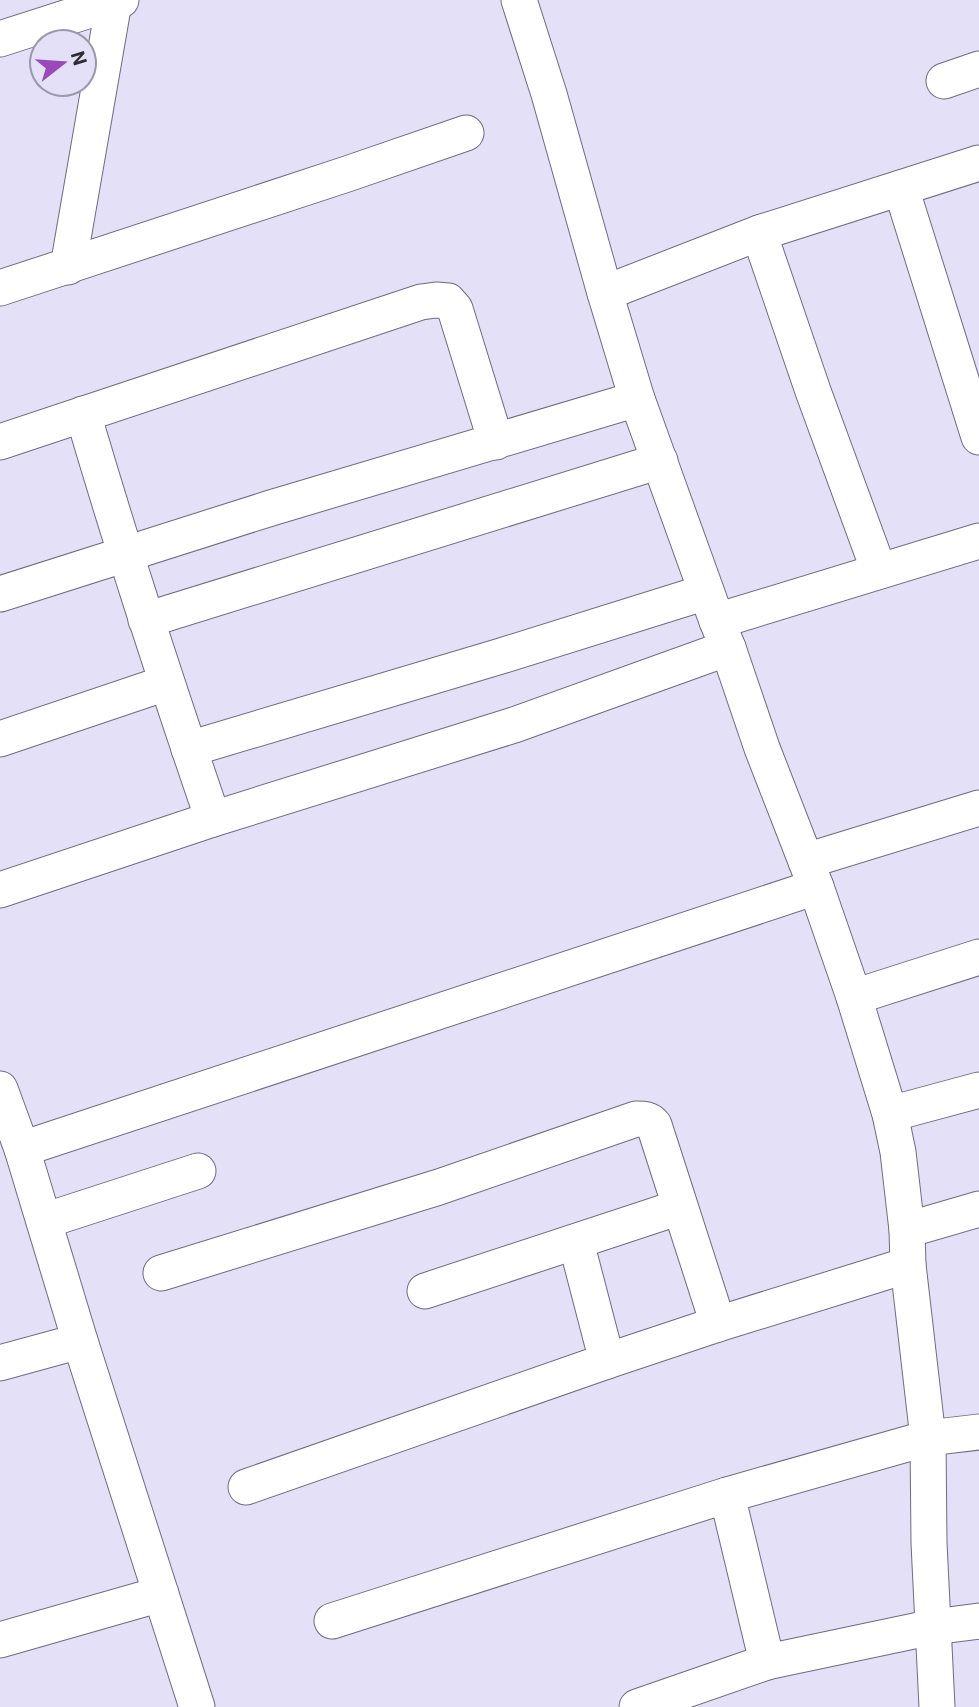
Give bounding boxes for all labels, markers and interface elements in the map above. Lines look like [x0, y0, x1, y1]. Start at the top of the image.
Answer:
north arrow [28, 28, 98, 98]
text: N [66, 48, 92, 68]

